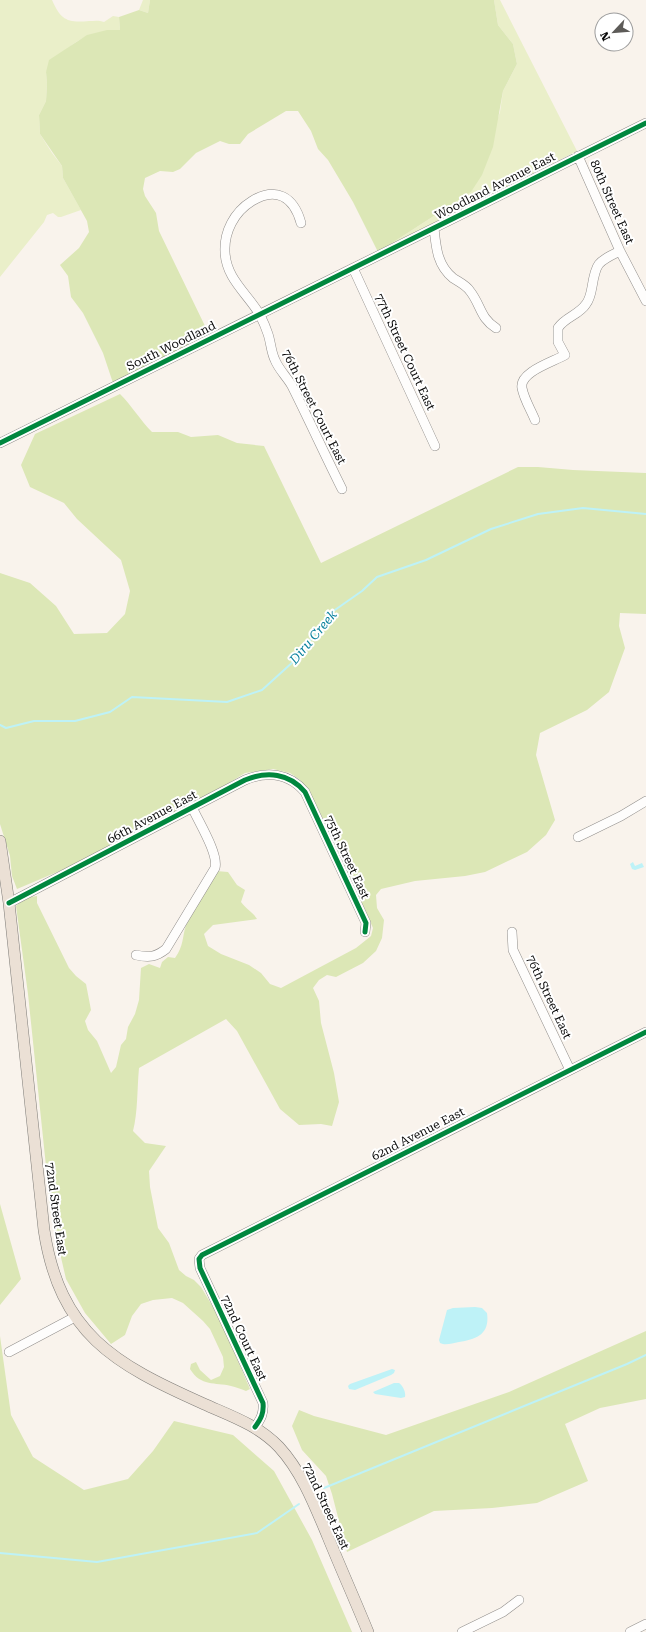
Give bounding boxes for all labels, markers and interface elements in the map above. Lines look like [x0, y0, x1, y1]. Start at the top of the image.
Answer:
north arrow [594, 12, 634, 52]
text: N [598, 29, 613, 43]
street label: Woodland Avenue East [432, 149, 558, 222]
street label: 80th Street East [587, 158, 637, 247]
street label: 77th Street Court East [372, 292, 438, 413]
street label: South Woodland [124, 318, 218, 374]
street label: 76th Street Court East [279, 347, 349, 467]
water label: Diru Creek [286, 606, 340, 668]
street label: 66th Avenue East [105, 787, 200, 846]
street label: 75th Street East [322, 813, 373, 901]
street label: 76th Street East [524, 953, 575, 1041]
street label: 62nd Avenue East [369, 1104, 467, 1163]
street label: 72nd Street East [43, 1162, 70, 1257]
street label: 72nd Court East [218, 1293, 270, 1383]
street label: 72nd Street East [300, 1461, 352, 1552]

